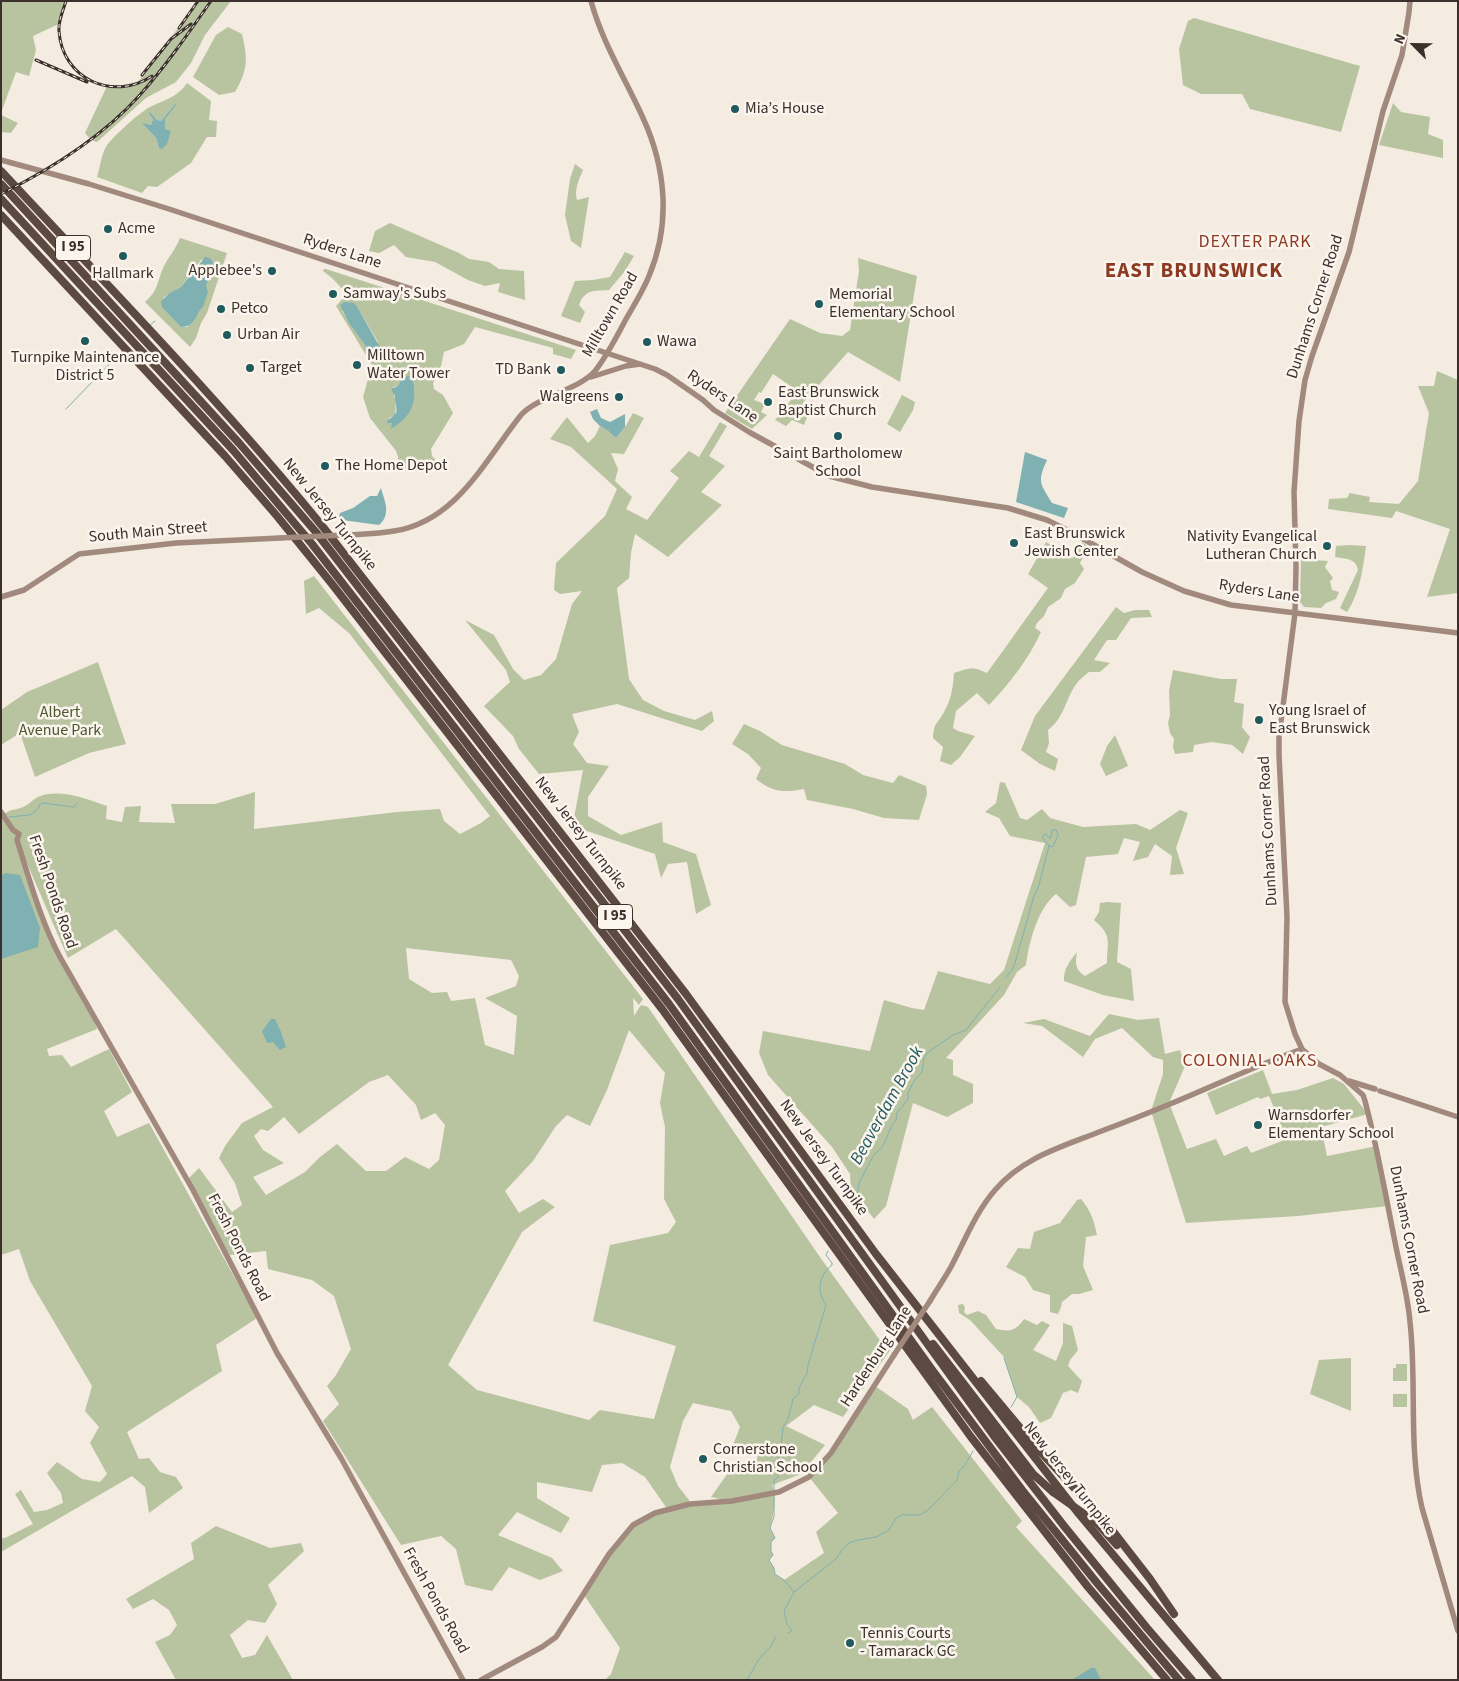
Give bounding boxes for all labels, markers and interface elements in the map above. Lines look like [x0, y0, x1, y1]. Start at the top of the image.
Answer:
north arrow [1389, 20, 1439, 70]
text: N [1389, 31, 1411, 47]
place label: Mia’s House [745, 99, 824, 119]
marker: Mia’s House [729, 103, 741, 115]
place label: Acme [118, 219, 155, 239]
marker: Acme [102, 223, 114, 235]
street label: Ryders Lane [300, 230, 384, 274]
district label: DEXTER PARK [1197, 232, 1313, 254]
street label: Dunhams Corner Road [1284, 233, 1348, 381]
road number: I 95 [56, 236, 90, 260]
marker: Hallmark [117, 250, 129, 262]
district label: EAST BRUNSWICK [1103, 259, 1285, 285]
place label: Applebee's [188, 261, 262, 281]
place label: Hallmark [92, 264, 154, 284]
marker: Applebee's [266, 265, 278, 277]
street label: Milltown Road [579, 269, 643, 361]
place label: Samway's Subs [343, 284, 446, 304]
place label: Memorial Elementary School [829, 285, 955, 323]
marker: Samway's Subs [327, 288, 339, 300]
marker: Memorial Elementary School [813, 298, 825, 310]
place label: Petco [231, 299, 268, 319]
marker: Petco [215, 303, 227, 315]
place label: Urban Air [237, 325, 300, 345]
marker: Urban Air [221, 329, 233, 341]
place label: Wawa [657, 332, 697, 352]
marker: Turnpike Maintenance District 5 [79, 335, 91, 347]
marker: Wawa [641, 336, 653, 348]
place label: Milltown Water Tower [367, 346, 450, 384]
place label: Turnpike Maintenance District 5 [11, 348, 159, 386]
place label: Target [260, 358, 302, 378]
marker: Milltown Water Tower [351, 359, 363, 371]
place label: TD Bank [495, 360, 551, 380]
marker: Target [244, 362, 256, 374]
marker: TD Bank [555, 364, 567, 376]
street label: Ryders Lane [683, 366, 761, 428]
place label: East Brunswick Baptist Church [778, 383, 879, 421]
place label: Walgreens [540, 387, 609, 407]
marker: Walgreens [613, 391, 625, 403]
marker: East Brunswick Baptist Church [762, 396, 774, 408]
marker: Saint Bartholomew School [832, 430, 844, 442]
place label: Saint Bartholomew School [773, 444, 903, 482]
street label: New Jersey Turnpike [278, 455, 380, 575]
place label: The Home Depot [335, 456, 447, 476]
marker: The Home Depot [319, 460, 331, 472]
street label: South Main Street [88, 518, 208, 548]
place label: East Brunswick Jewish Center [1024, 524, 1125, 562]
place label: Nativity Evangelical Lutheran Church [1187, 527, 1317, 565]
marker: East Brunswick Jewish Center [1008, 537, 1020, 549]
marker: Nativity Evangelical Lutheran Church [1321, 540, 1333, 552]
street label: Ryders Lane [1217, 576, 1301, 608]
place label: Young Israel of East Brunswick [1269, 701, 1370, 739]
park label: Albert Avenue Park [19, 703, 101, 741]
marker: Young Israel of East Brunswick [1253, 714, 1265, 726]
street label: Dunhams Corner Road [1255, 755, 1283, 907]
street label: New Jersey Turnpike [530, 773, 630, 895]
street label: Fresh Ponds Road [24, 833, 80, 951]
road number: I 95 [598, 904, 632, 930]
water label: Beaverdam Brook [847, 1043, 929, 1169]
district label: COLONIAL OAKS [1181, 1051, 1319, 1073]
street label: New Jersey Turnpike [774, 1096, 872, 1220]
place label: Warnsdorfer Elementary School [1268, 1106, 1394, 1144]
marker: Warnsdorfer Elementary School [1252, 1119, 1264, 1131]
street label: Dunhams Corner Road [1384, 1164, 1432, 1316]
street label: Fresh Ponds Road [202, 1191, 274, 1305]
street label: Hardenburg Lane [837, 1303, 917, 1411]
street label: New Jersey Turnpike [1019, 1418, 1119, 1540]
place label: Cornerstone Christian School [713, 1440, 822, 1478]
marker: Cornerstone Christian School [697, 1453, 709, 1465]
street label: Fresh Ponds Road [398, 1544, 472, 1658]
place label: Tennis Courts - Tamarack GC [860, 1624, 956, 1662]
marker: Tennis Courts - Tamarack GC [844, 1637, 856, 1649]

